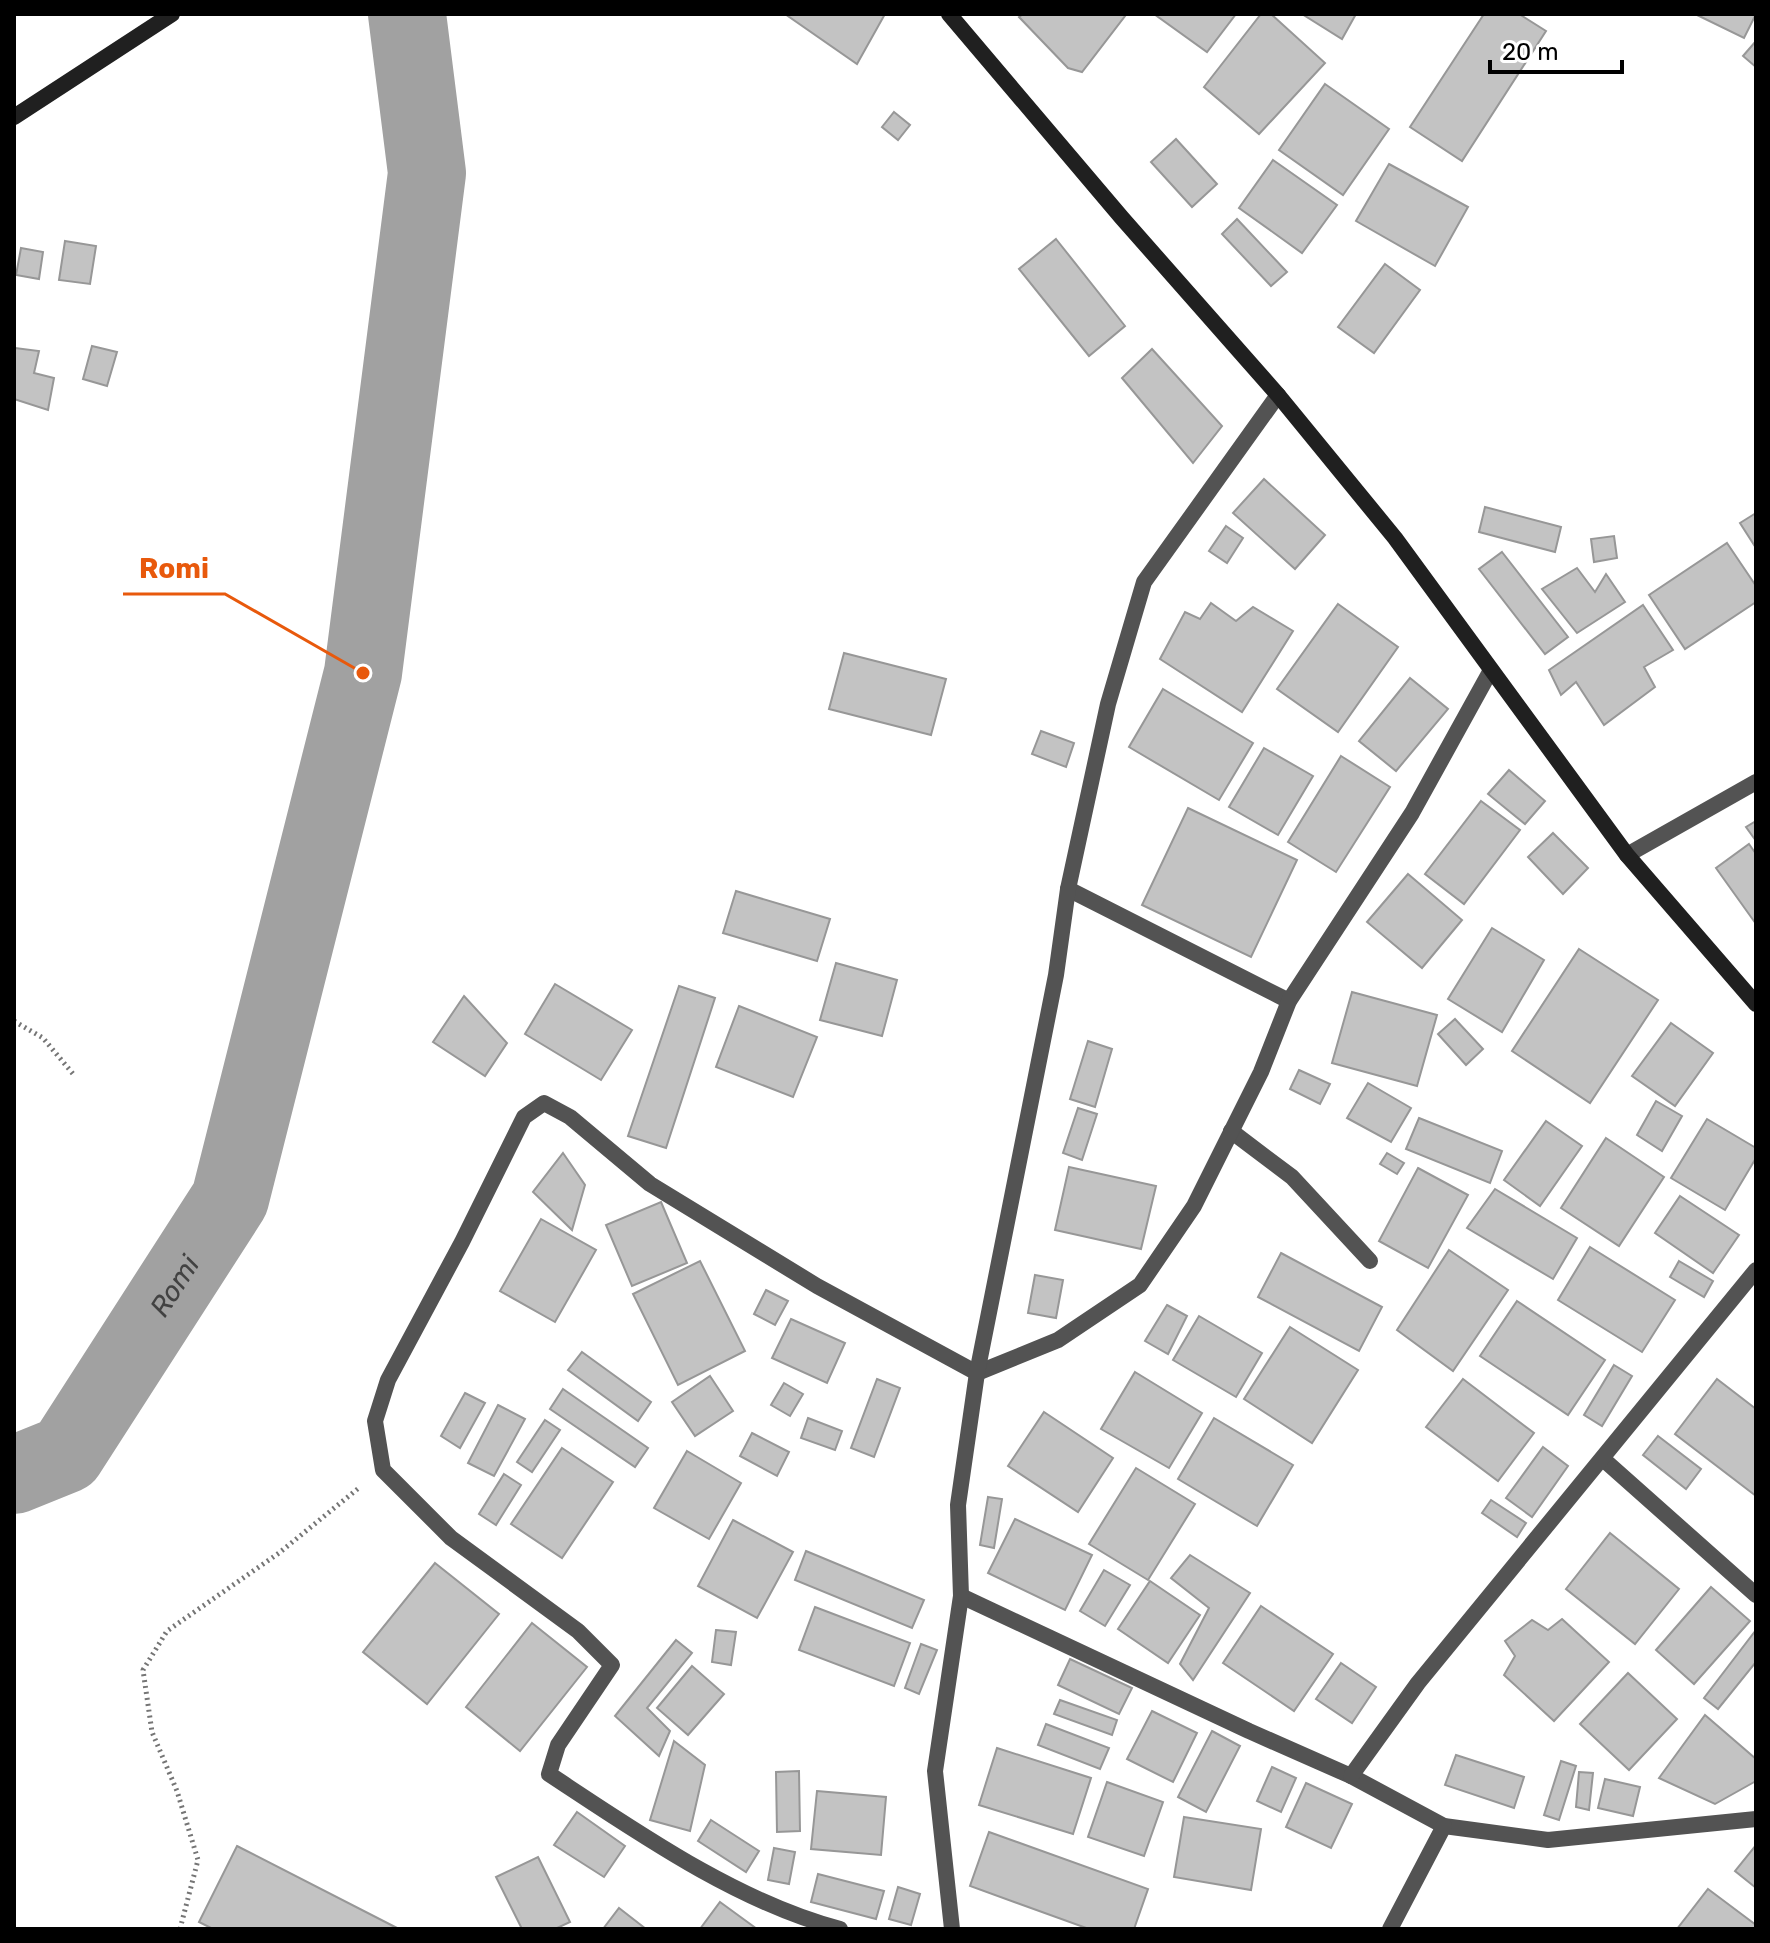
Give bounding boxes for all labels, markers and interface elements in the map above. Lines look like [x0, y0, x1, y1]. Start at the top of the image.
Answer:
scale bar [1490, 24, 1622, 74]
text: 20 m [1502, 38, 1559, 66]
callout: Romi [123, 542, 225, 594]
text: Romi [139, 552, 209, 585]
water label: Romi [143, 1248, 207, 1323]

